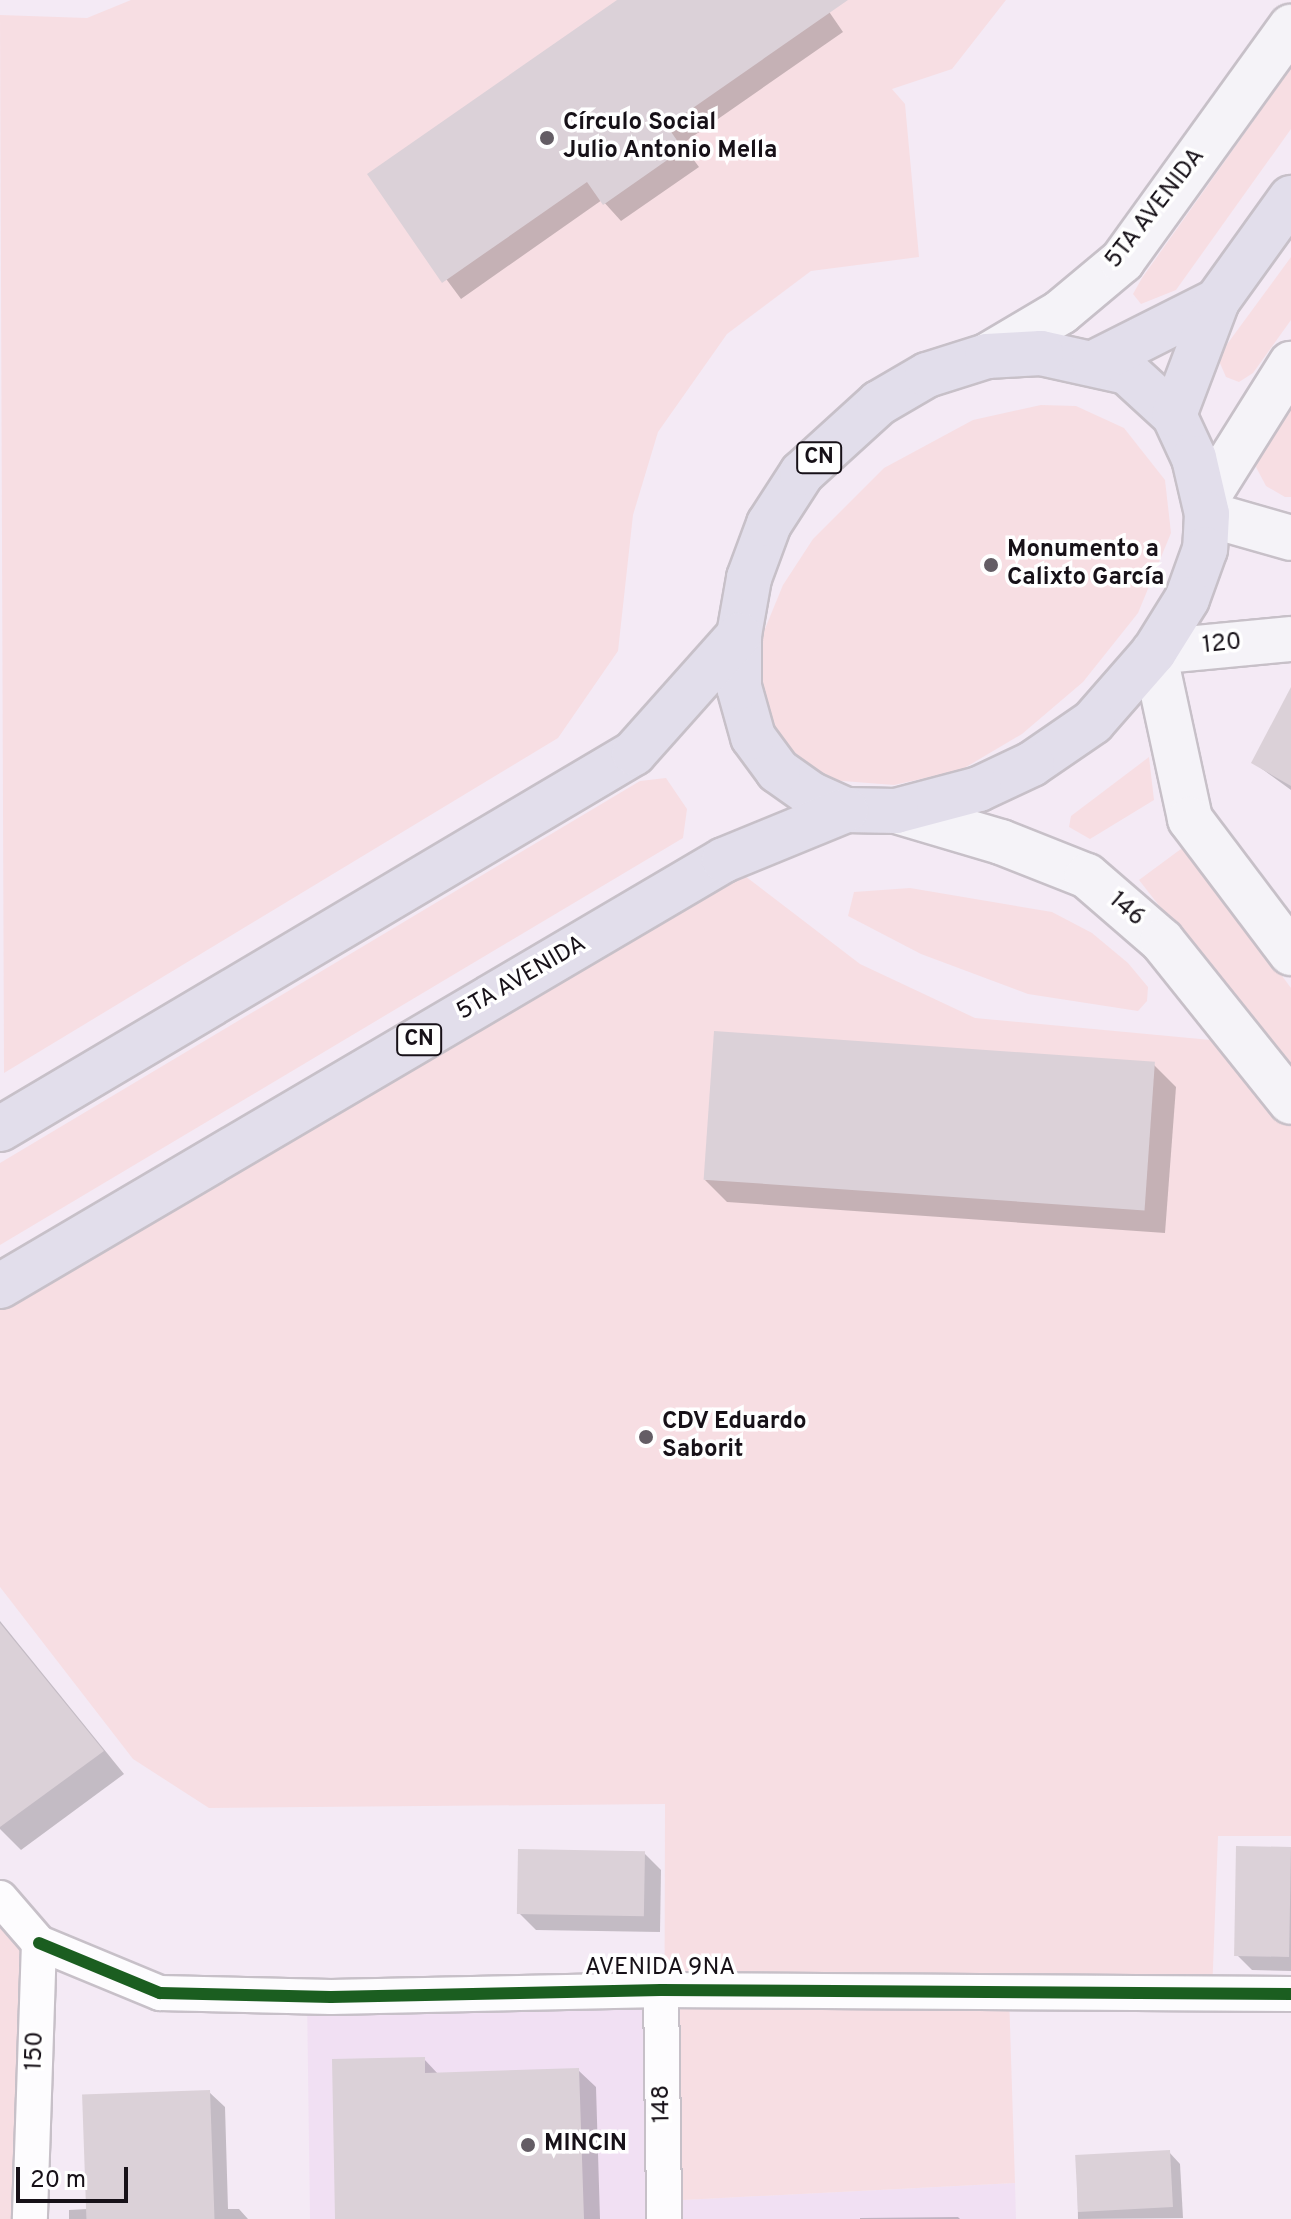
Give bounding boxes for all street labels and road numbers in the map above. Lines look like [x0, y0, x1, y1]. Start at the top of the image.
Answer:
street label: 5TA AVENIDA [1100, 142, 1212, 276]
road number: CN [795, 440, 843, 476]
street label: 120 [1201, 629, 1243, 661]
street label: 146 [1102, 887, 1150, 933]
street label: 5TA AVENIDA [451, 930, 593, 1028]
road number: CN [395, 1022, 443, 1058]
street label: AVENIDA 9NA [584, 1955, 736, 1983]
street label: 150 [21, 2031, 51, 2071]
street label: 148 [648, 2085, 678, 2123]

